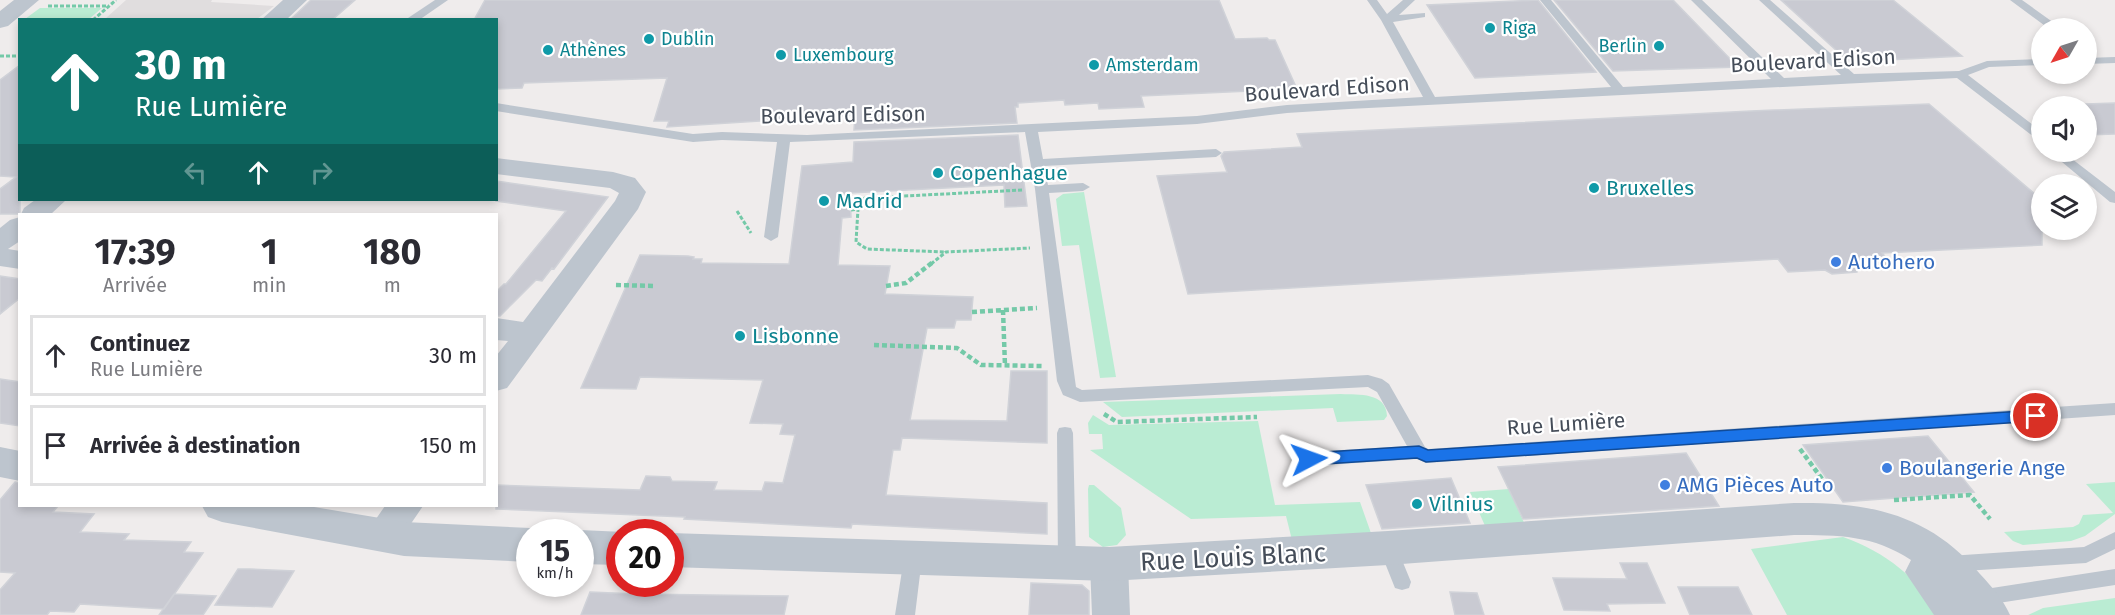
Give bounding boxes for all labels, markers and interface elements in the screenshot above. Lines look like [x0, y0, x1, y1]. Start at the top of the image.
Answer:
place label: Riga [1502, 17, 1537, 39]
north arrow [2031, 18, 2097, 84]
map controls [2031, 18, 2097, 240]
marker: Riga [1483, 21, 1497, 35]
place label: Dublin [661, 28, 715, 50]
marker: Dublin [642, 32, 656, 46]
place label: Berlin [1598, 35, 1647, 57]
place label: Athènes [560, 39, 626, 61]
marker: Berlin [1652, 39, 1666, 53]
text: 30 m [135, 40, 227, 90]
icon: ahead [36, 42, 114, 120]
marker: Athènes [541, 43, 555, 57]
place label: Luxembourg [793, 44, 894, 66]
street label: Boulevard Edison [1730, 44, 1896, 78]
marker: Luxembourg [774, 48, 788, 62]
place label: Amsterdam [1106, 54, 1199, 76]
marker: Amsterdam [1087, 58, 1101, 72]
street label: Boulevard Edison [1244, 70, 1410, 108]
text: Rue Lumière [135, 91, 287, 123]
button: sound [2031, 96, 2097, 162]
street label: Boulevard Edison [760, 101, 926, 129]
icon: left [179, 156, 212, 189]
icon: ahead [242, 156, 275, 189]
icon: right [305, 156, 338, 189]
place label: Copenhague [950, 160, 1068, 186]
marker: Copenhague [931, 166, 945, 180]
button: layers [2031, 174, 2097, 240]
place label: Bruxelles [1606, 175, 1694, 201]
marker: Bruxelles [1587, 181, 1601, 195]
place label: Madrid [836, 188, 903, 214]
marker: Madrid [817, 194, 831, 208]
text: 17:39 [94, 230, 176, 274]
text: 1 [261, 230, 278, 274]
text: 180 [363, 230, 422, 274]
place label: Autohero [1848, 249, 1935, 275]
marker: Autohero [1829, 255, 1843, 269]
text: Arrivée [103, 273, 167, 297]
text: min [252, 273, 287, 297]
text: m [384, 273, 401, 297]
place label: Lisbonne [752, 323, 839, 349]
marker: Lisbonne [733, 329, 747, 343]
text: Continuez [90, 330, 190, 357]
icon: ahead [39, 339, 72, 372]
text: 30 m [429, 342, 477, 369]
text: Rue Lumière [90, 357, 203, 381]
pin [2010, 390, 2061, 441]
icon: arrive [2019, 399, 2052, 432]
street label: Rue Lumière [1506, 407, 1626, 441]
position arrow [1277, 427, 1341, 491]
icon: arrive [39, 429, 72, 462]
text: Arrivée à destination [90, 432, 300, 459]
text: 150 m [419, 432, 477, 459]
place label: Boulangerie Ange [1899, 455, 2065, 481]
marker: Boulangerie Ange [1880, 461, 1894, 475]
place label: AMG Pièces Auto [1677, 472, 1834, 498]
marker: AMG Pièces Auto [1658, 478, 1672, 492]
place label: Vilnius [1429, 491, 1493, 517]
marker: Vilnius [1410, 497, 1424, 511]
speed limit sign: 20 [606, 519, 684, 597]
text: 15 [540, 533, 570, 569]
street label: Rue Louis Blanc [1139, 537, 1327, 578]
text: km/h [536, 564, 574, 582]

